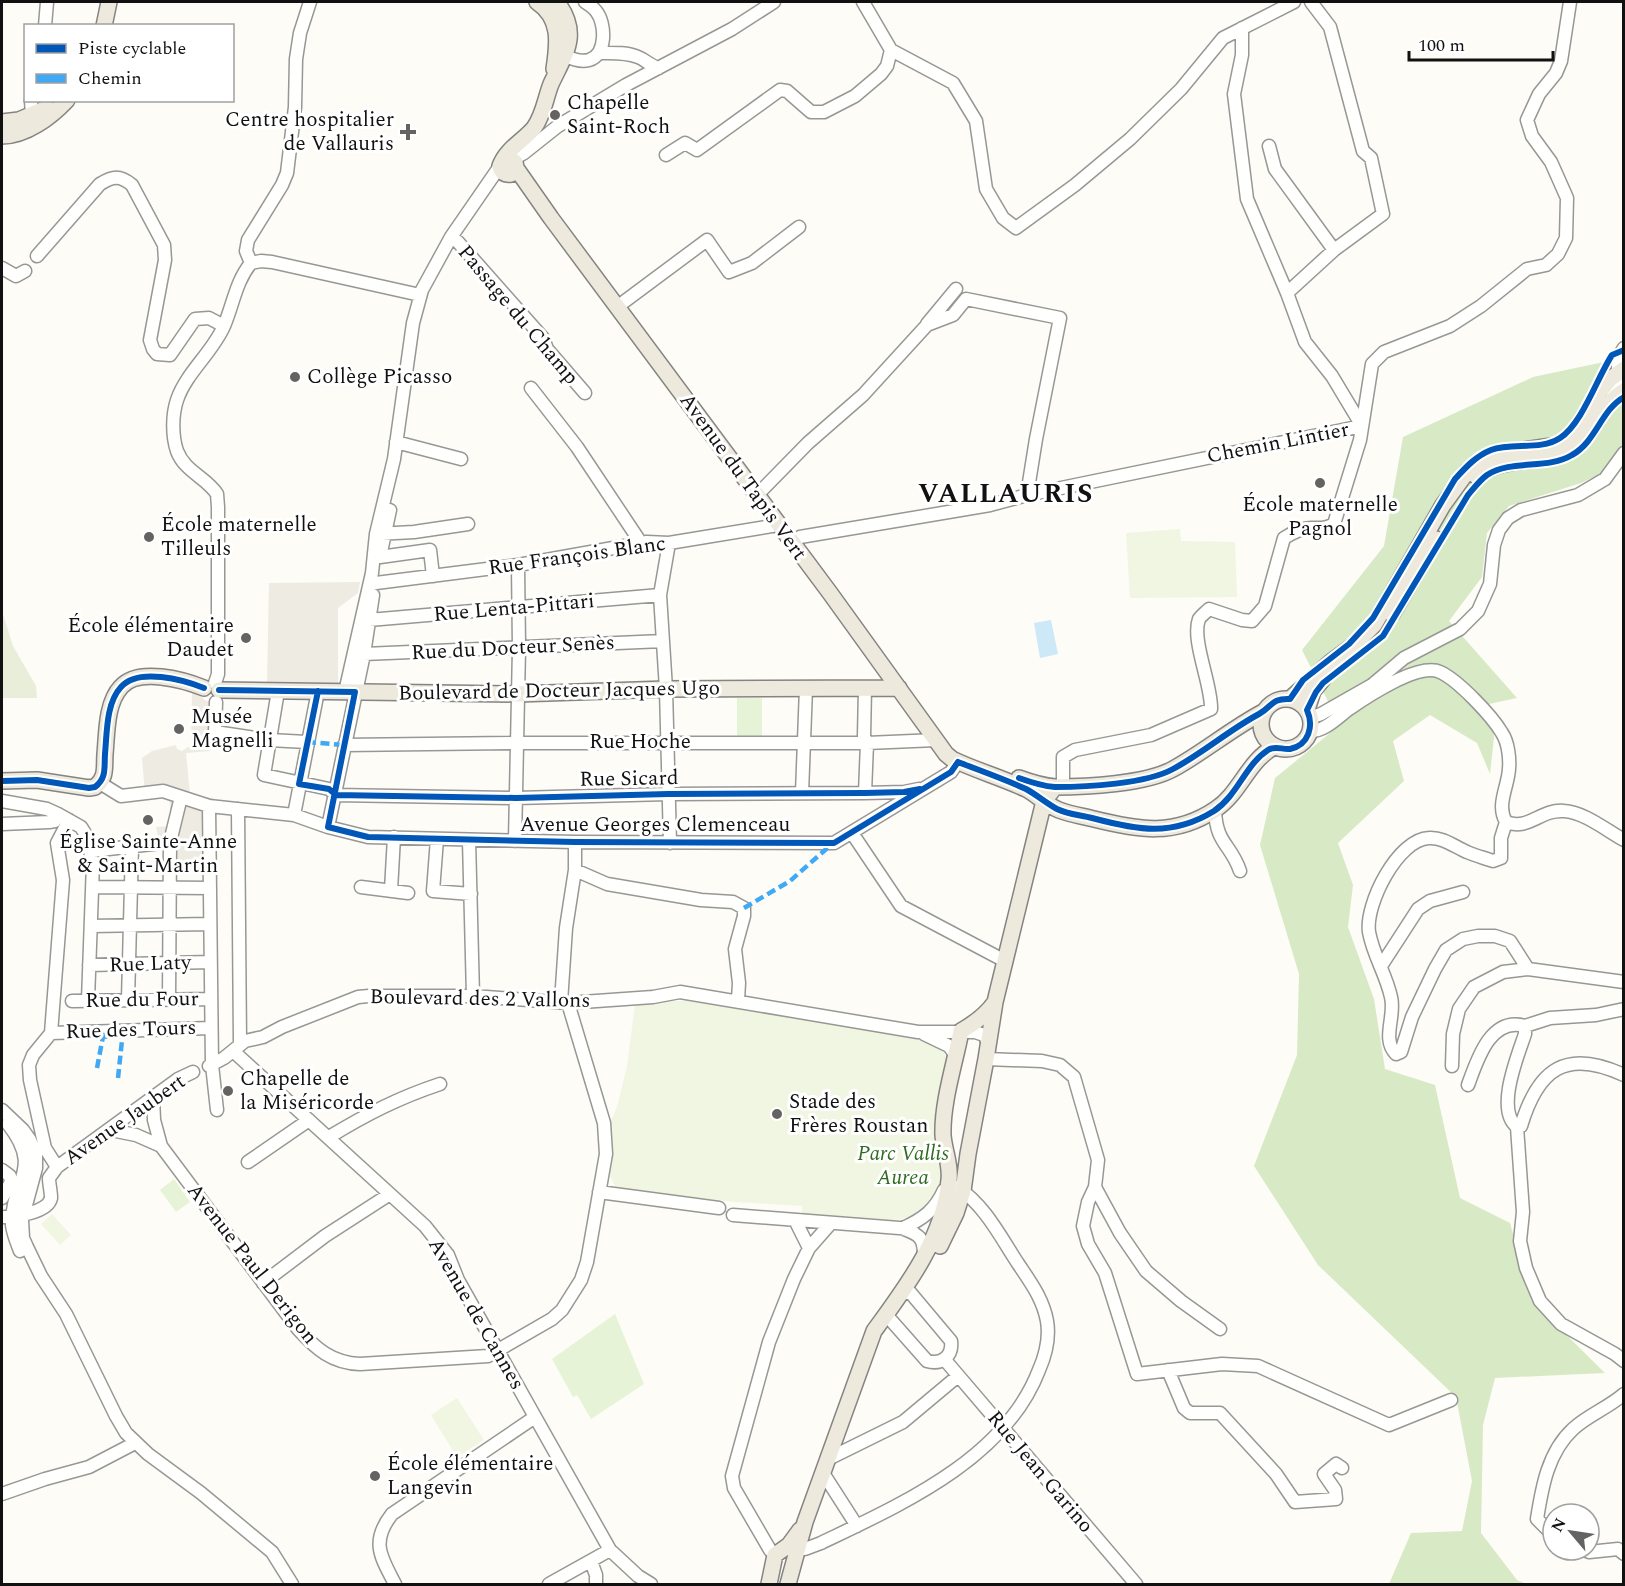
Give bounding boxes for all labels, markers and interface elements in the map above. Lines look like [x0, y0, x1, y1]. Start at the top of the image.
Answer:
legend [24, 24, 234, 102]
scale bar [1409, 24, 1553, 62]
text: 100 m [1418, 32, 1465, 59]
text: Piste cyclable [78, 35, 186, 62]
text: Chemin [78, 65, 142, 92]
place label: Chapelle Saint-Roch [567, 87, 670, 143]
place label: Centre hospitalier de Vallauris [225, 104, 394, 160]
marker: Chapelle Saint-Roch [548, 108, 562, 122]
marker: Centre hospitalier de Vallauris [399, 123, 417, 141]
street label: Passage du Champ [450, 238, 586, 392]
place label: Collège Picasso [307, 361, 452, 393]
marker: Collège Picasso [288, 370, 302, 384]
street label: Avenue du Tapis Vert [671, 387, 815, 567]
street label: Chemin Lintier [1204, 414, 1352, 472]
district label: VALLAURIS [918, 473, 1094, 515]
marker: École maternelle Pagnol [1313, 476, 1327, 490]
place label: École maternelle Pagnol [1242, 489, 1398, 545]
place label: École maternelle Tilleuls [161, 509, 317, 565]
street label: Rue François Blanc [486, 528, 668, 584]
marker: École maternelle Tilleuls [142, 530, 156, 544]
street label: Rue Lenta-Pittari [432, 585, 596, 631]
place label: École élémentaire Daudet [68, 610, 234, 666]
street label: Rue du Docteur Senès [410, 627, 616, 669]
marker: École élémentaire Daudet [239, 631, 253, 645]
street label: Boulevard de Docteur Jacques Ugo [398, 672, 720, 710]
place label: Musée Magnelli [191, 701, 274, 757]
marker: Musée Magnelli [172, 722, 186, 736]
street label: Rue Hoche [589, 726, 691, 758]
street label: Rue Sicard [579, 762, 679, 796]
street label: Avenue Georges Clemenceau [520, 809, 791, 841]
marker: Église Sainte-Anne & Saint-Martin [141, 813, 155, 827]
place label: Église Sainte-Anne & Saint-Martin [59, 826, 237, 882]
street label: Rue Laty [108, 947, 193, 981]
street label: Boulevard des 2 Vallons [369, 981, 591, 1017]
street label: Rue du Four [85, 983, 199, 1017]
street label: Rue des Tours [65, 1012, 197, 1048]
place label: Chapelle de la Miséricorde [240, 1063, 374, 1119]
street label: Avenue Jaubert [58, 1066, 192, 1174]
marker: Chapelle de la Miséricorde [221, 1084, 235, 1098]
place label: Stade des Frères Roustan [789, 1086, 928, 1142]
marker: Stade des Frères Roustan [770, 1107, 784, 1121]
park label: Parc Vallis Aurea [857, 1138, 949, 1194]
street label: Avenue Paul Derigon [179, 1176, 325, 1352]
street label: Avenue de Cannes [419, 1232, 533, 1396]
street label: Rue Jean Garino [979, 1404, 1101, 1540]
place label: École élémentaire Langevin [387, 1448, 553, 1504]
marker: École élémentaire Langevin [368, 1469, 382, 1483]
north arrow [1541, 1502, 1601, 1562]
text: N [1545, 1514, 1572, 1537]

